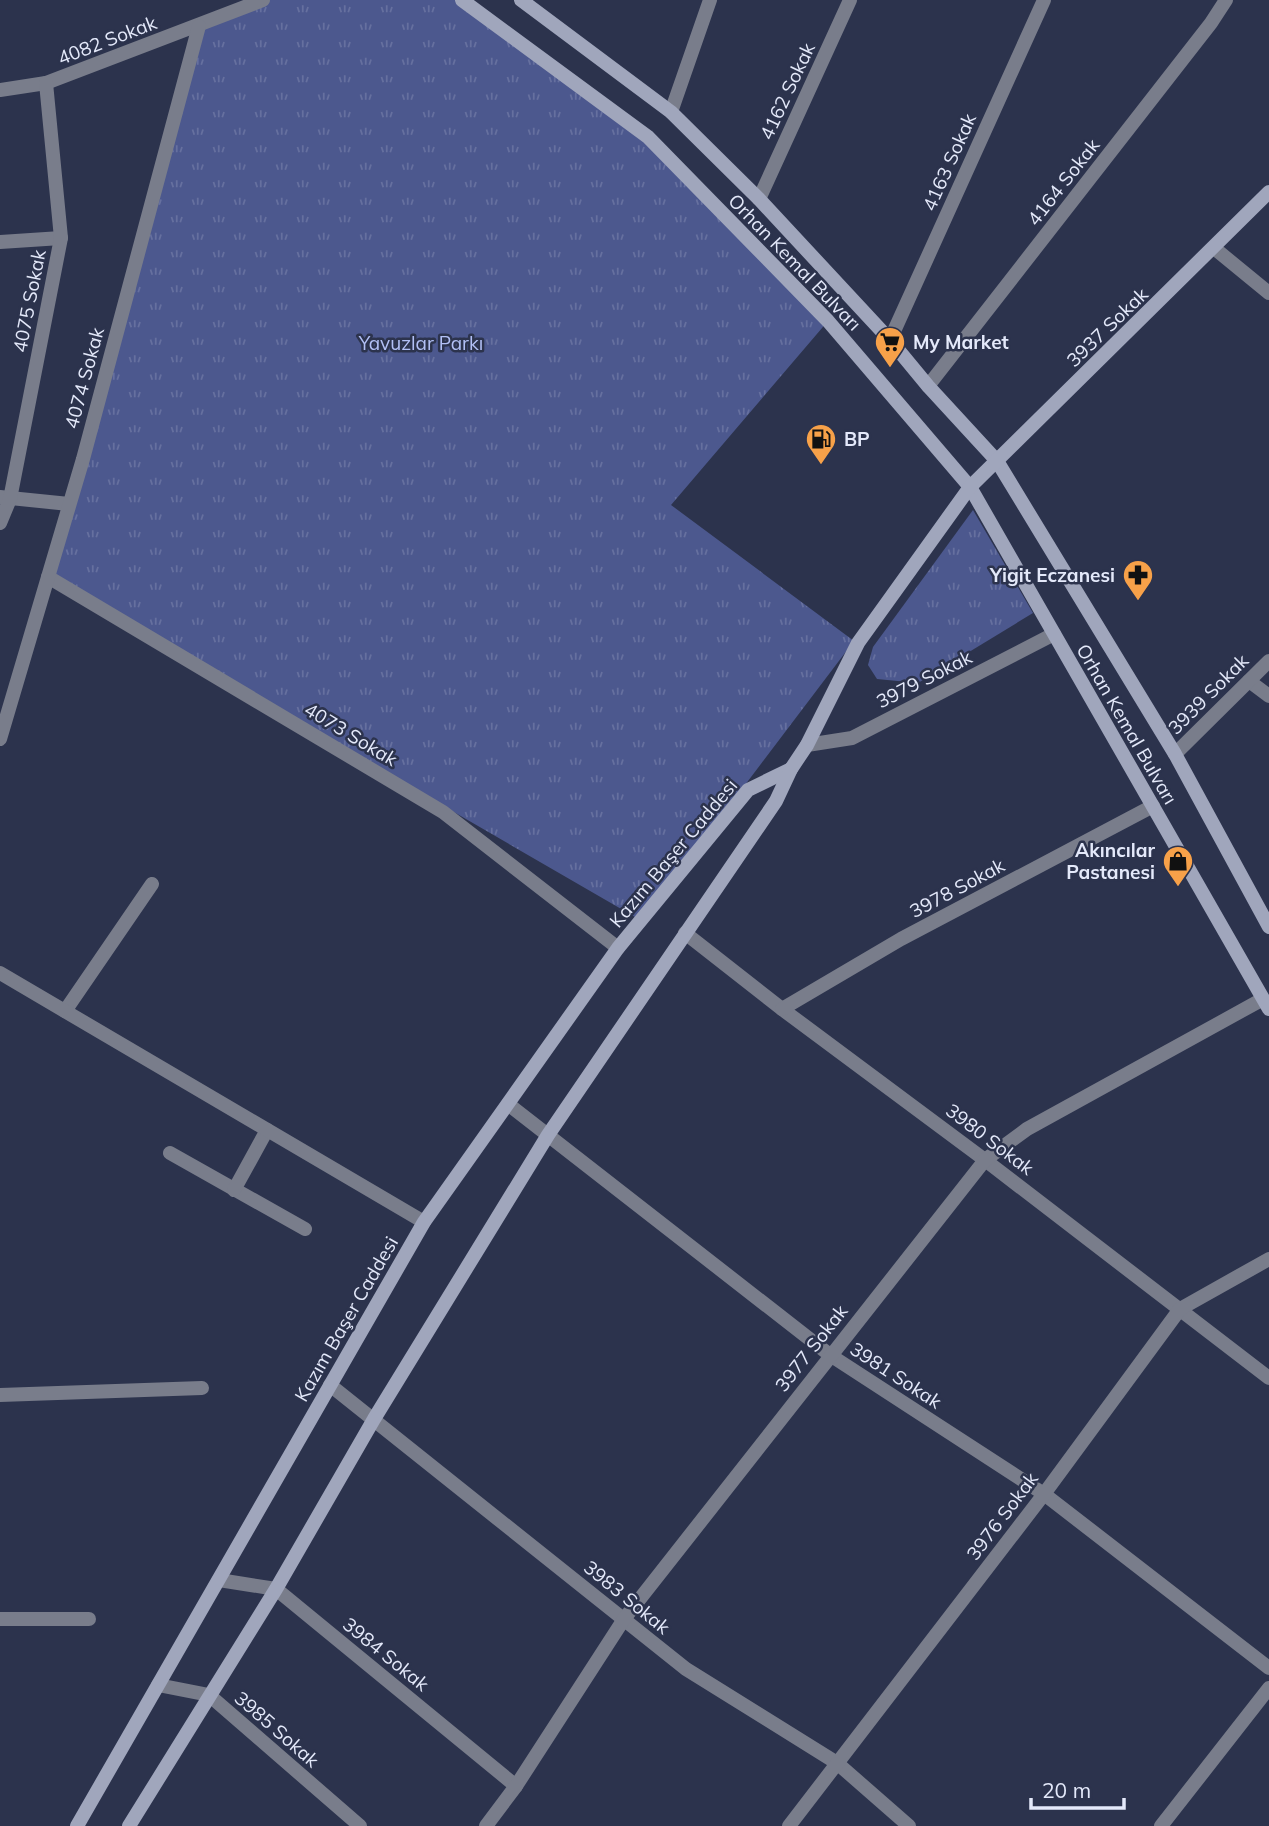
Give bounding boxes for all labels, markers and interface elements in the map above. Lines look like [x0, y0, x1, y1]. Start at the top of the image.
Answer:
street label: 4082 Sokak [54, 10, 160, 70]
street label: 4162 Sokak [754, 39, 820, 143]
street label: 4163 Sokak [917, 109, 981, 214]
street label: 4164 Sokak [1021, 133, 1105, 230]
street label: Orhan Kemal Bulvarı [723, 189, 867, 335]
street label: 4075 Sokak [7, 247, 51, 354]
street label: 3937 Sokak [1061, 282, 1153, 372]
street label: 4074 Sokak [59, 324, 109, 431]
supermarket icon: My Market [873, 325, 907, 369]
place label: My Market [913, 330, 1009, 354]
park label: Yavuzlar Parkı [358, 331, 483, 355]
fuel station icon: BP [804, 422, 838, 466]
place label: BP [844, 427, 870, 451]
pharmacy icon: Yigit Eczanesi [1121, 558, 1155, 602]
place label: Yigit Eczanesi [989, 563, 1115, 587]
street label: Orhan Kemal Bulvarı [1071, 640, 1183, 808]
street label: 3979 Sokak [872, 645, 976, 713]
street label: 3939 Sokak [1163, 649, 1253, 739]
street label: 4073 Sokak [300, 697, 402, 771]
street label: Kazım Başer Caddesi [604, 774, 742, 932]
place label: Akıncılar Pastanesi [1066, 838, 1156, 884]
shop icon: Akıncılar Pastanesi [1161, 844, 1195, 888]
street label: 3978 Sokak [905, 853, 1009, 923]
street label: 3980 Sokak [941, 1098, 1039, 1180]
street label: Kazım Başer Caddesi [289, 1232, 403, 1406]
street label: 3977 Sokak [769, 1299, 853, 1396]
street label: 3981 Sokak [846, 1337, 946, 1414]
street label: 3976 Sokak [961, 1467, 1043, 1565]
street label: 3983 Sokak [579, 1555, 675, 1639]
street label: 3984 Sokak [338, 1612, 434, 1696]
street label: 3985 Sokak [230, 1686, 324, 1772]
scale bar [1031, 1766, 1124, 1810]
text: 20 m [1042, 1777, 1091, 1803]

